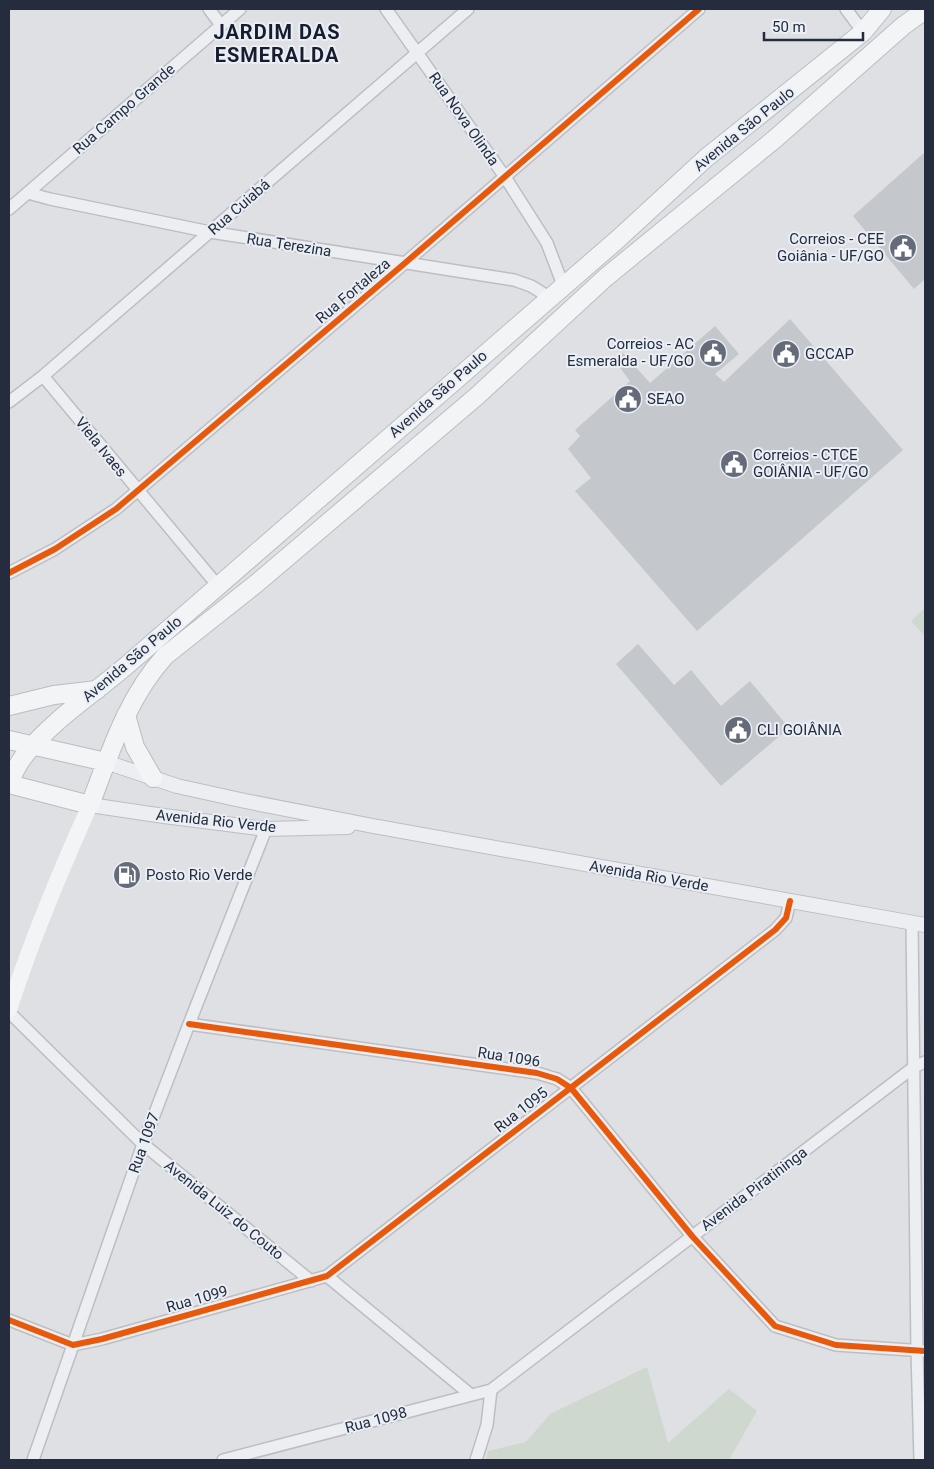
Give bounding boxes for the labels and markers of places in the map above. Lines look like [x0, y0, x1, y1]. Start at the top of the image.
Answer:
place label: Correios - CEE Goiânia - UF/GO [777, 230, 884, 265]
public building icon: Correios - CEE Goiânia - UF/GO [888, 233, 918, 263]
place label: Correios - AC Esmeralda - UF/GO [567, 335, 694, 370]
public building icon: Correios - AC Esmeralda - UF/GO [698, 338, 728, 368]
public building icon: GCCAP [771, 339, 801, 369]
place label: GCCAP [805, 345, 854, 363]
public building icon: SEAO [613, 384, 643, 414]
place label: SEAO [647, 390, 684, 408]
place label: Correios - CTCE GOIÂNIA - UF/GO [753, 446, 869, 481]
public building icon: Correios - CTCE GOIÂNIA - UF/GO [719, 449, 749, 479]
public building icon: CLI GOIÂNIA [723, 715, 753, 745]
place label: CLI GOIÂNIA [757, 721, 842, 739]
fuel station icon: Posto Rio Verde [112, 860, 142, 890]
place label: Posto Rio Verde [146, 866, 252, 884]

